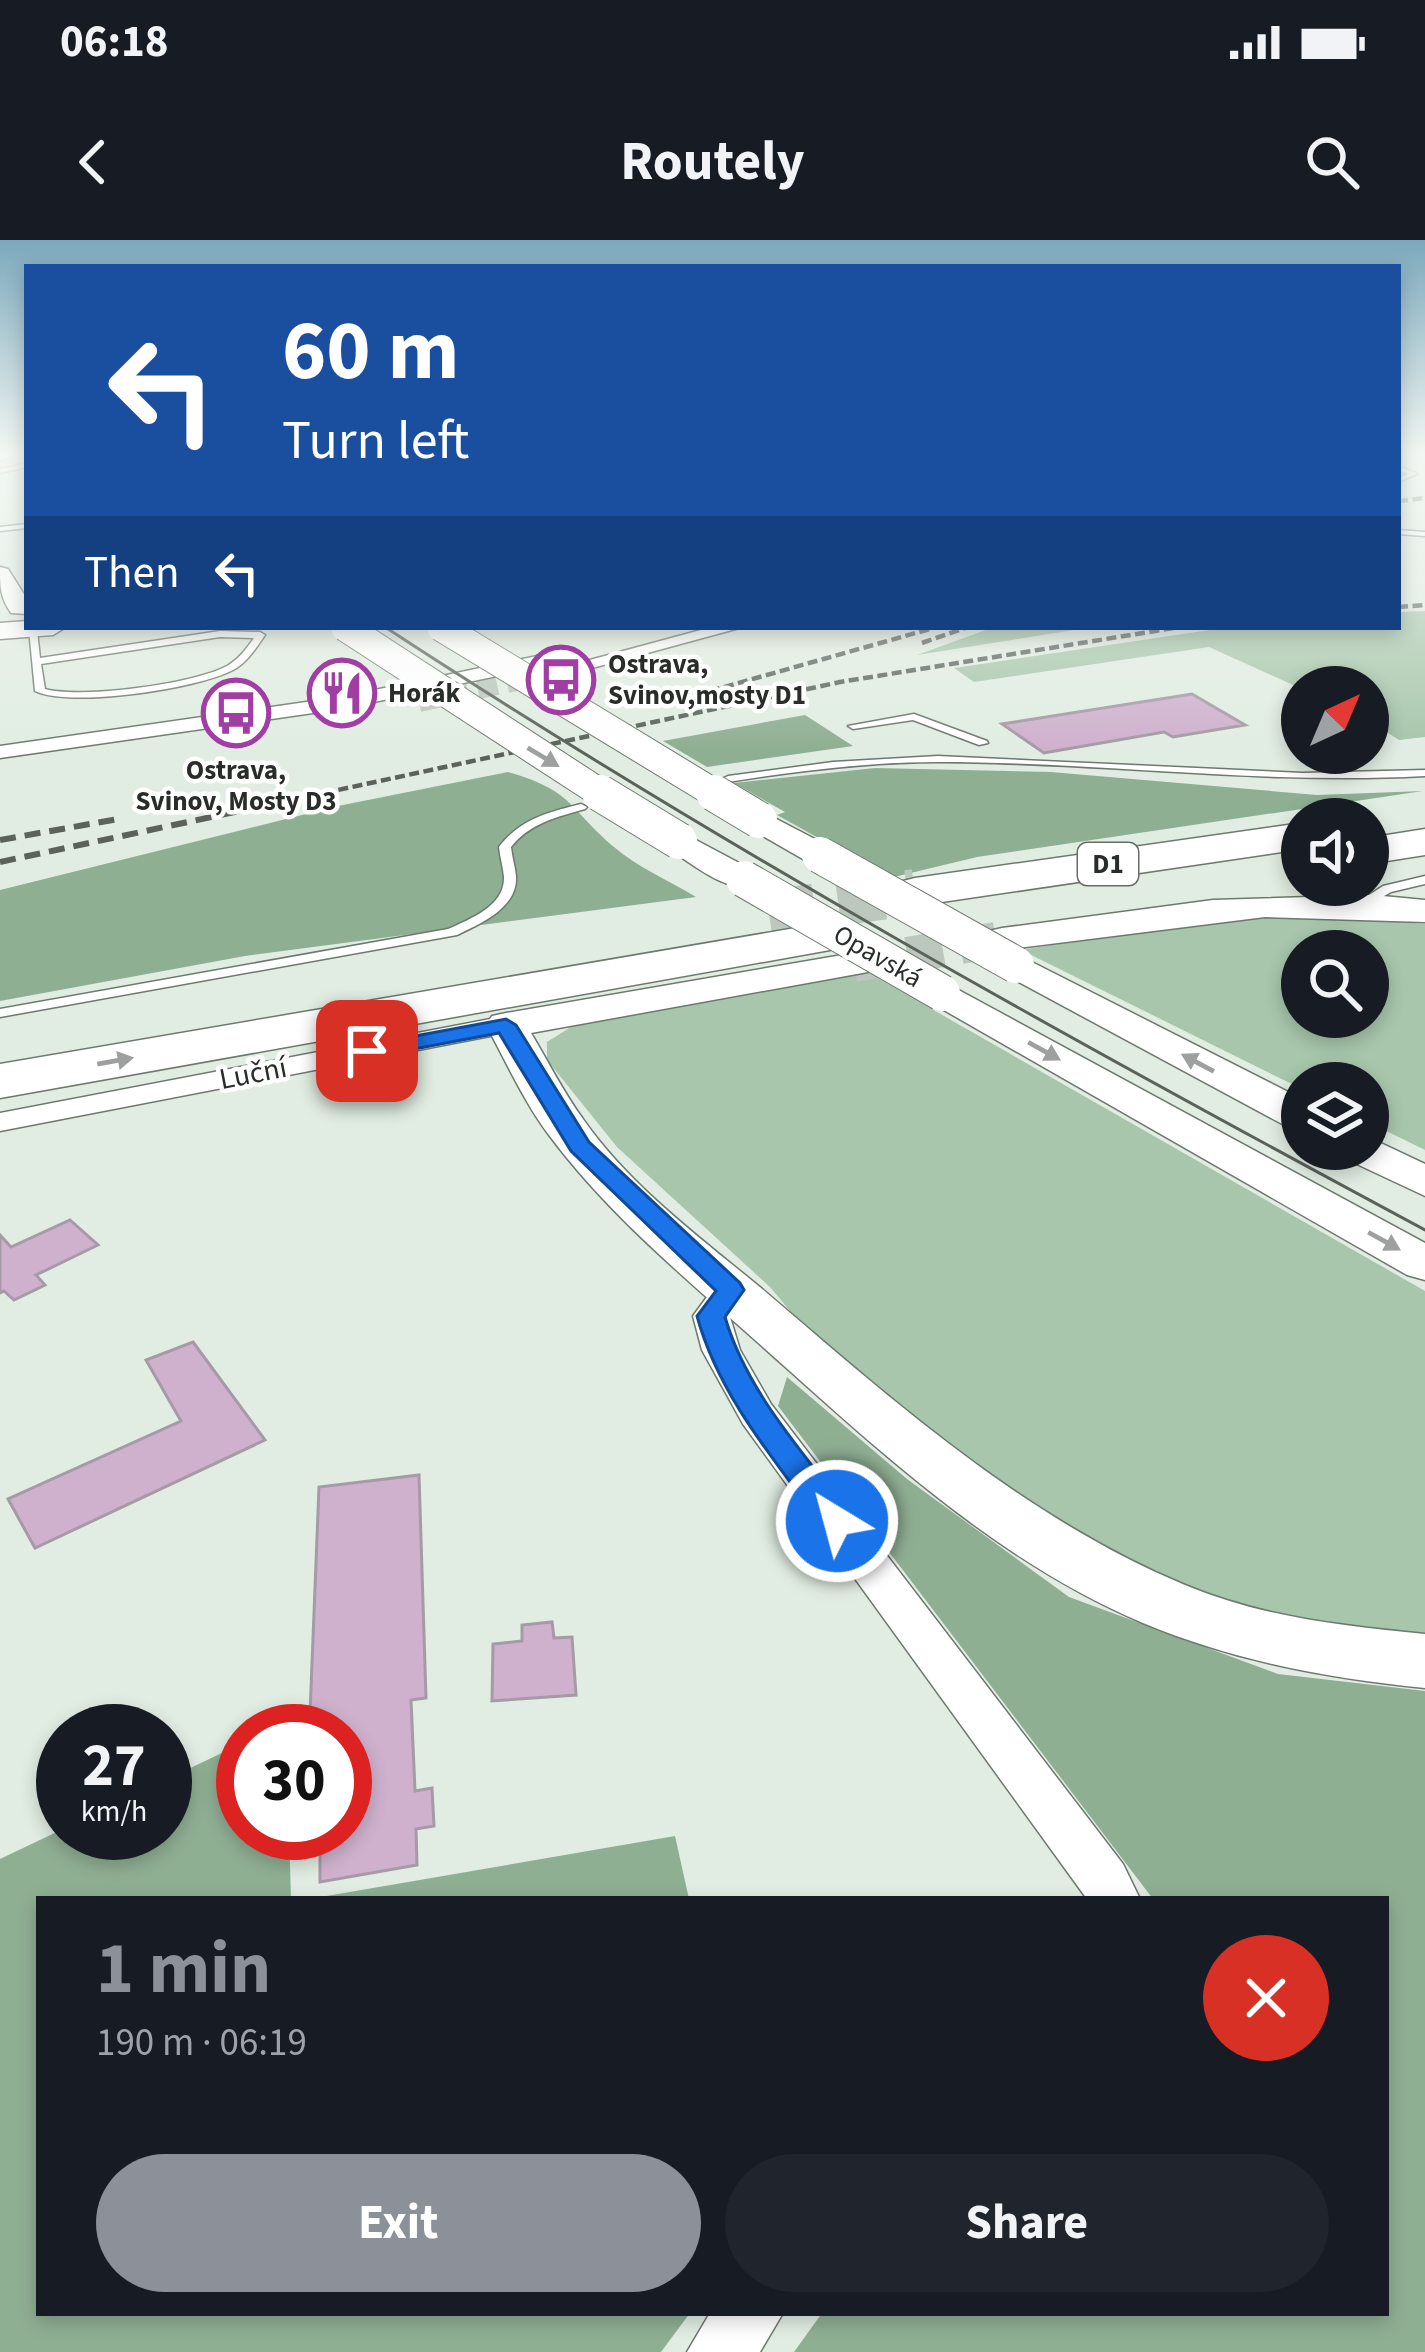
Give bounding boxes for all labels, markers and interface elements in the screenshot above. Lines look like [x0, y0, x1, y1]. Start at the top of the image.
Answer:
text: 06:18 [60, 10, 169, 74]
text: Routely [620, 124, 805, 201]
icon: back [60, 129, 126, 195]
icon: search [1299, 129, 1365, 195]
text: 60 m [282, 292, 460, 412]
icon: left [84, 312, 240, 468]
text: Turn left [282, 403, 469, 480]
icon: left [204, 540, 270, 606]
text: Then [84, 541, 180, 605]
bus stop icon: Ostrava, Svinov,mosty D1 [526, 645, 596, 715]
place label: Ostrava, Svinov,mosty D1 [608, 645, 806, 715]
restaurant icon: Horák [307, 658, 377, 728]
north arrow [1281, 666, 1389, 774]
map controls [1281, 666, 1389, 1170]
place label: Horák [388, 674, 460, 713]
bus stop icon: Ostrava, Svinov, Mosty D3 [201, 678, 271, 748]
one-way arrow [526, 746, 560, 767]
place label: Ostrava, Svinov, Mosty D3 [136, 751, 336, 821]
button: sound [1281, 798, 1389, 906]
road number: D1 [1078, 843, 1138, 885]
street label: Opavská [826, 915, 929, 998]
button: search [1281, 930, 1389, 1038]
pin [316, 1000, 418, 1102]
icon: arrive [334, 1018, 400, 1084]
one-way arrow [1027, 1039, 1061, 1060]
street label: Luční [216, 1046, 292, 1101]
one-way arrow [97, 1051, 135, 1070]
one-way arrow [1181, 1053, 1216, 1074]
button: layers [1281, 1062, 1389, 1170]
one-way arrow [1367, 1230, 1401, 1251]
position arrow [774, 1458, 900, 1584]
speed limit sign: 30 [216, 1704, 372, 1860]
text: 27 [82, 1724, 146, 1809]
text: km/h [81, 1790, 147, 1833]
text: 1 min [96, 1918, 271, 2021]
button: close [1203, 1935, 1329, 2061]
text: 190 m · 06:19 [96, 2015, 307, 2071]
button: Exit [96, 2154, 701, 2292]
button: Share [725, 2154, 1329, 2292]

